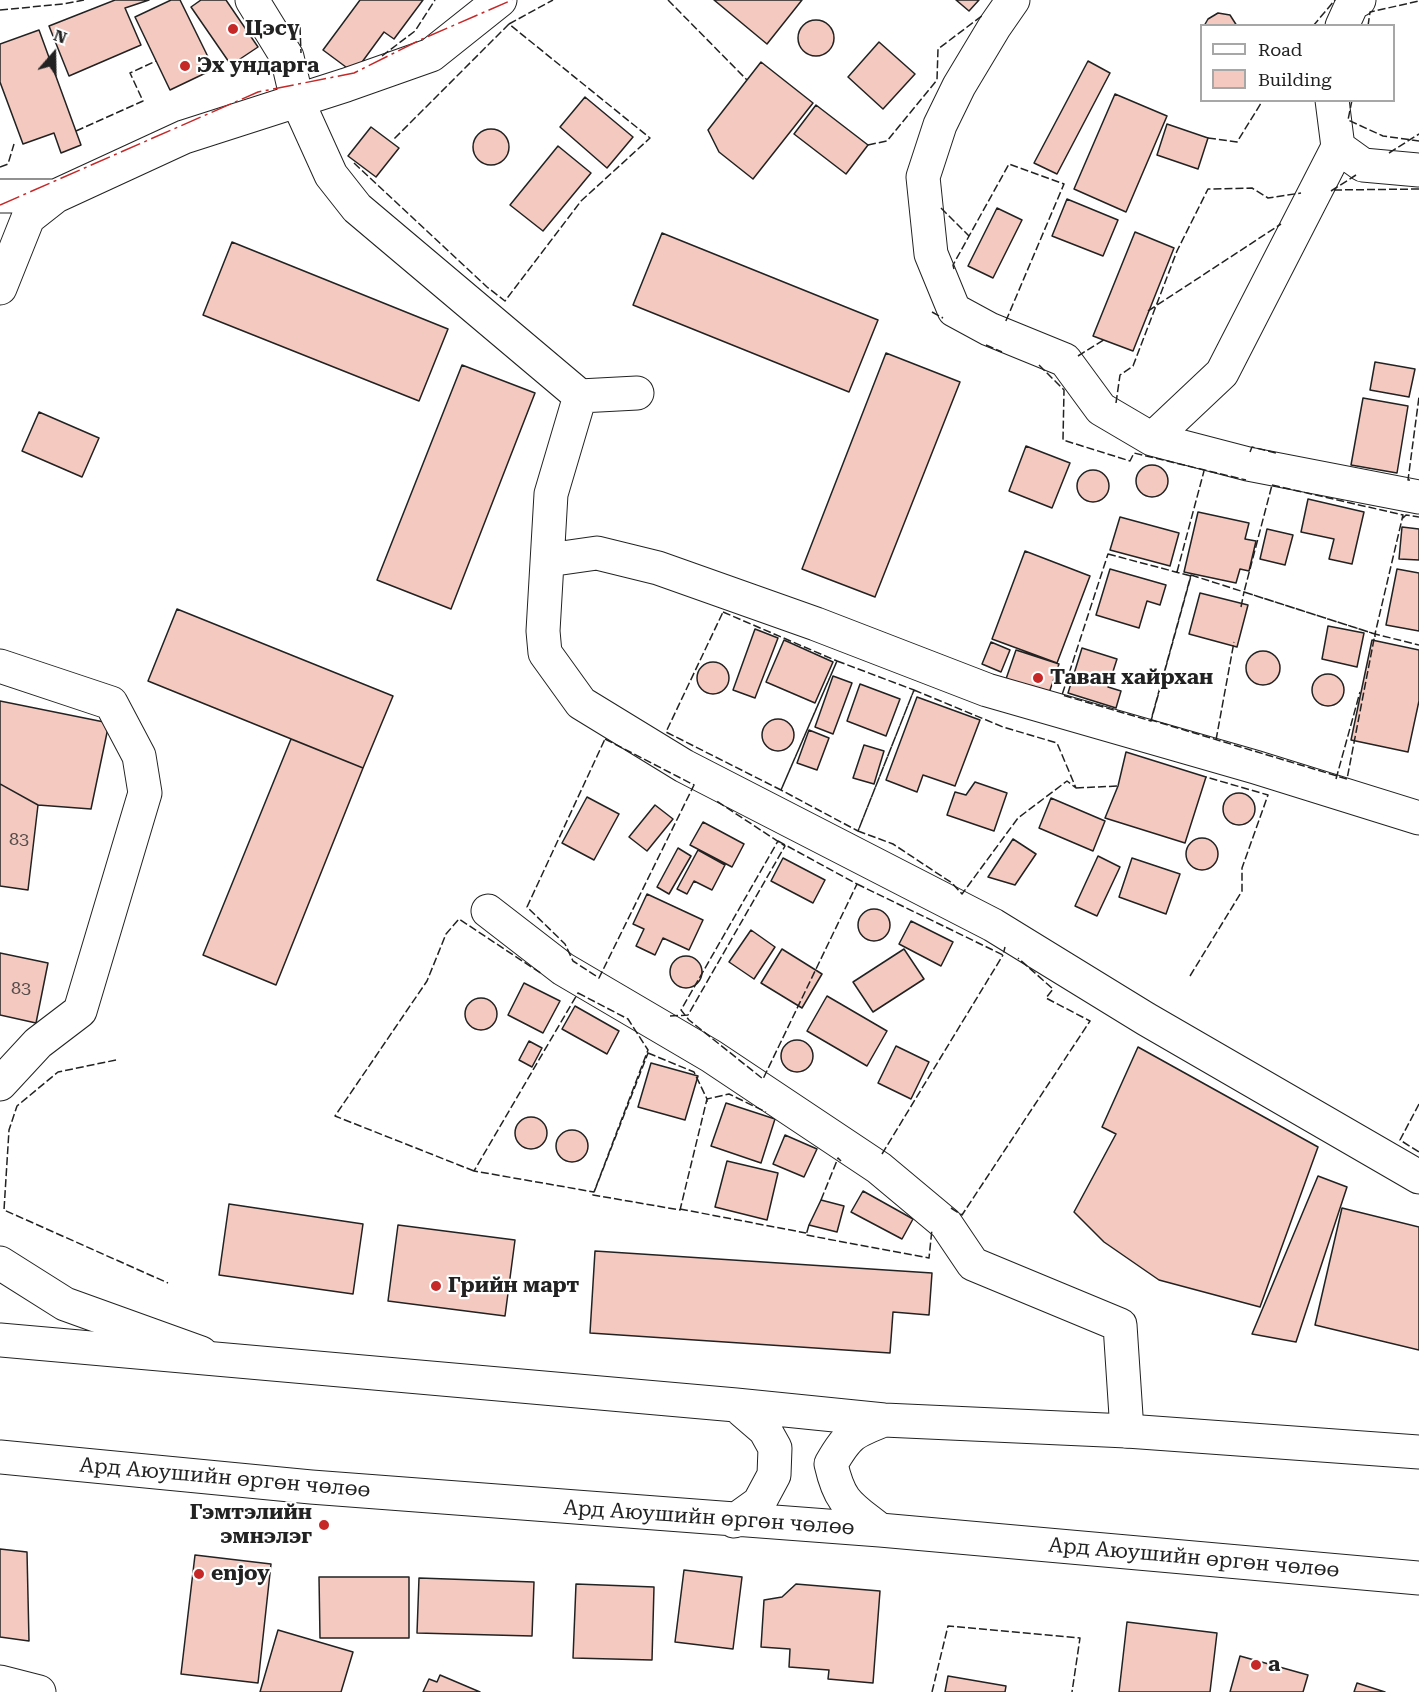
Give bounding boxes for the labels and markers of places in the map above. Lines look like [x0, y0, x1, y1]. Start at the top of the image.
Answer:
place label: Цэсү [245, 16, 299, 42]
marker: Цэсү [226, 22, 240, 36]
place label: Эх ундарга [197, 53, 319, 79]
marker: Эх ундарга [178, 59, 192, 73]
place label: Таван хайрхан [1050, 665, 1213, 691]
marker: Таван хайрхан [1031, 671, 1045, 685]
place label: Грийн март [448, 1273, 579, 1299]
marker: Грийн март [429, 1279, 443, 1293]
place label: Гэмтэлийн эмнэлэг [190, 1500, 312, 1550]
marker: Гэмтэлийн эмнэлэг [317, 1518, 331, 1532]
place label: enjoy [211, 1561, 270, 1587]
marker: enjoy [192, 1567, 206, 1581]
place label: а [1268, 1652, 1280, 1678]
marker: а [1249, 1658, 1263, 1672]

